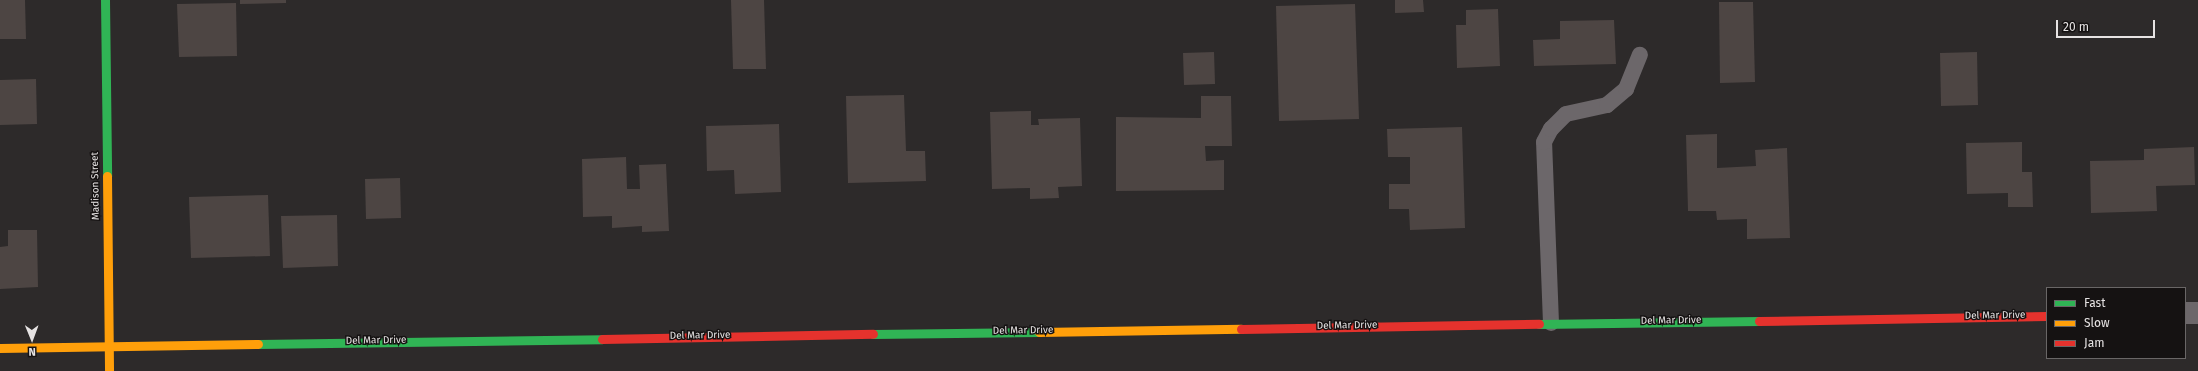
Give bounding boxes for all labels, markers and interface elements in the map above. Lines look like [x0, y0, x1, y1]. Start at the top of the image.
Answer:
scale bar [2058, 12, 2157, 38]
text: 20 m [2063, 20, 2089, 34]
street label: Madison Street [89, 152, 103, 220]
legend [2046, 287, 2186, 359]
text: Fast [2084, 296, 2106, 310]
street label: Del Mar Drive [1965, 309, 2025, 323]
street label: Del Mar Drive [1641, 314, 1701, 328]
text: Slow [2084, 316, 2110, 330]
north arrow [12, 319, 52, 359]
street label: Del Mar Drive [1317, 319, 1377, 333]
street label: Del Mar Drive [993, 324, 1053, 338]
street label: Del Mar Drive [670, 329, 730, 343]
street label: Del Mar Drive [346, 334, 406, 348]
text: Jam [2084, 336, 2104, 350]
text: N [28, 345, 36, 358]

